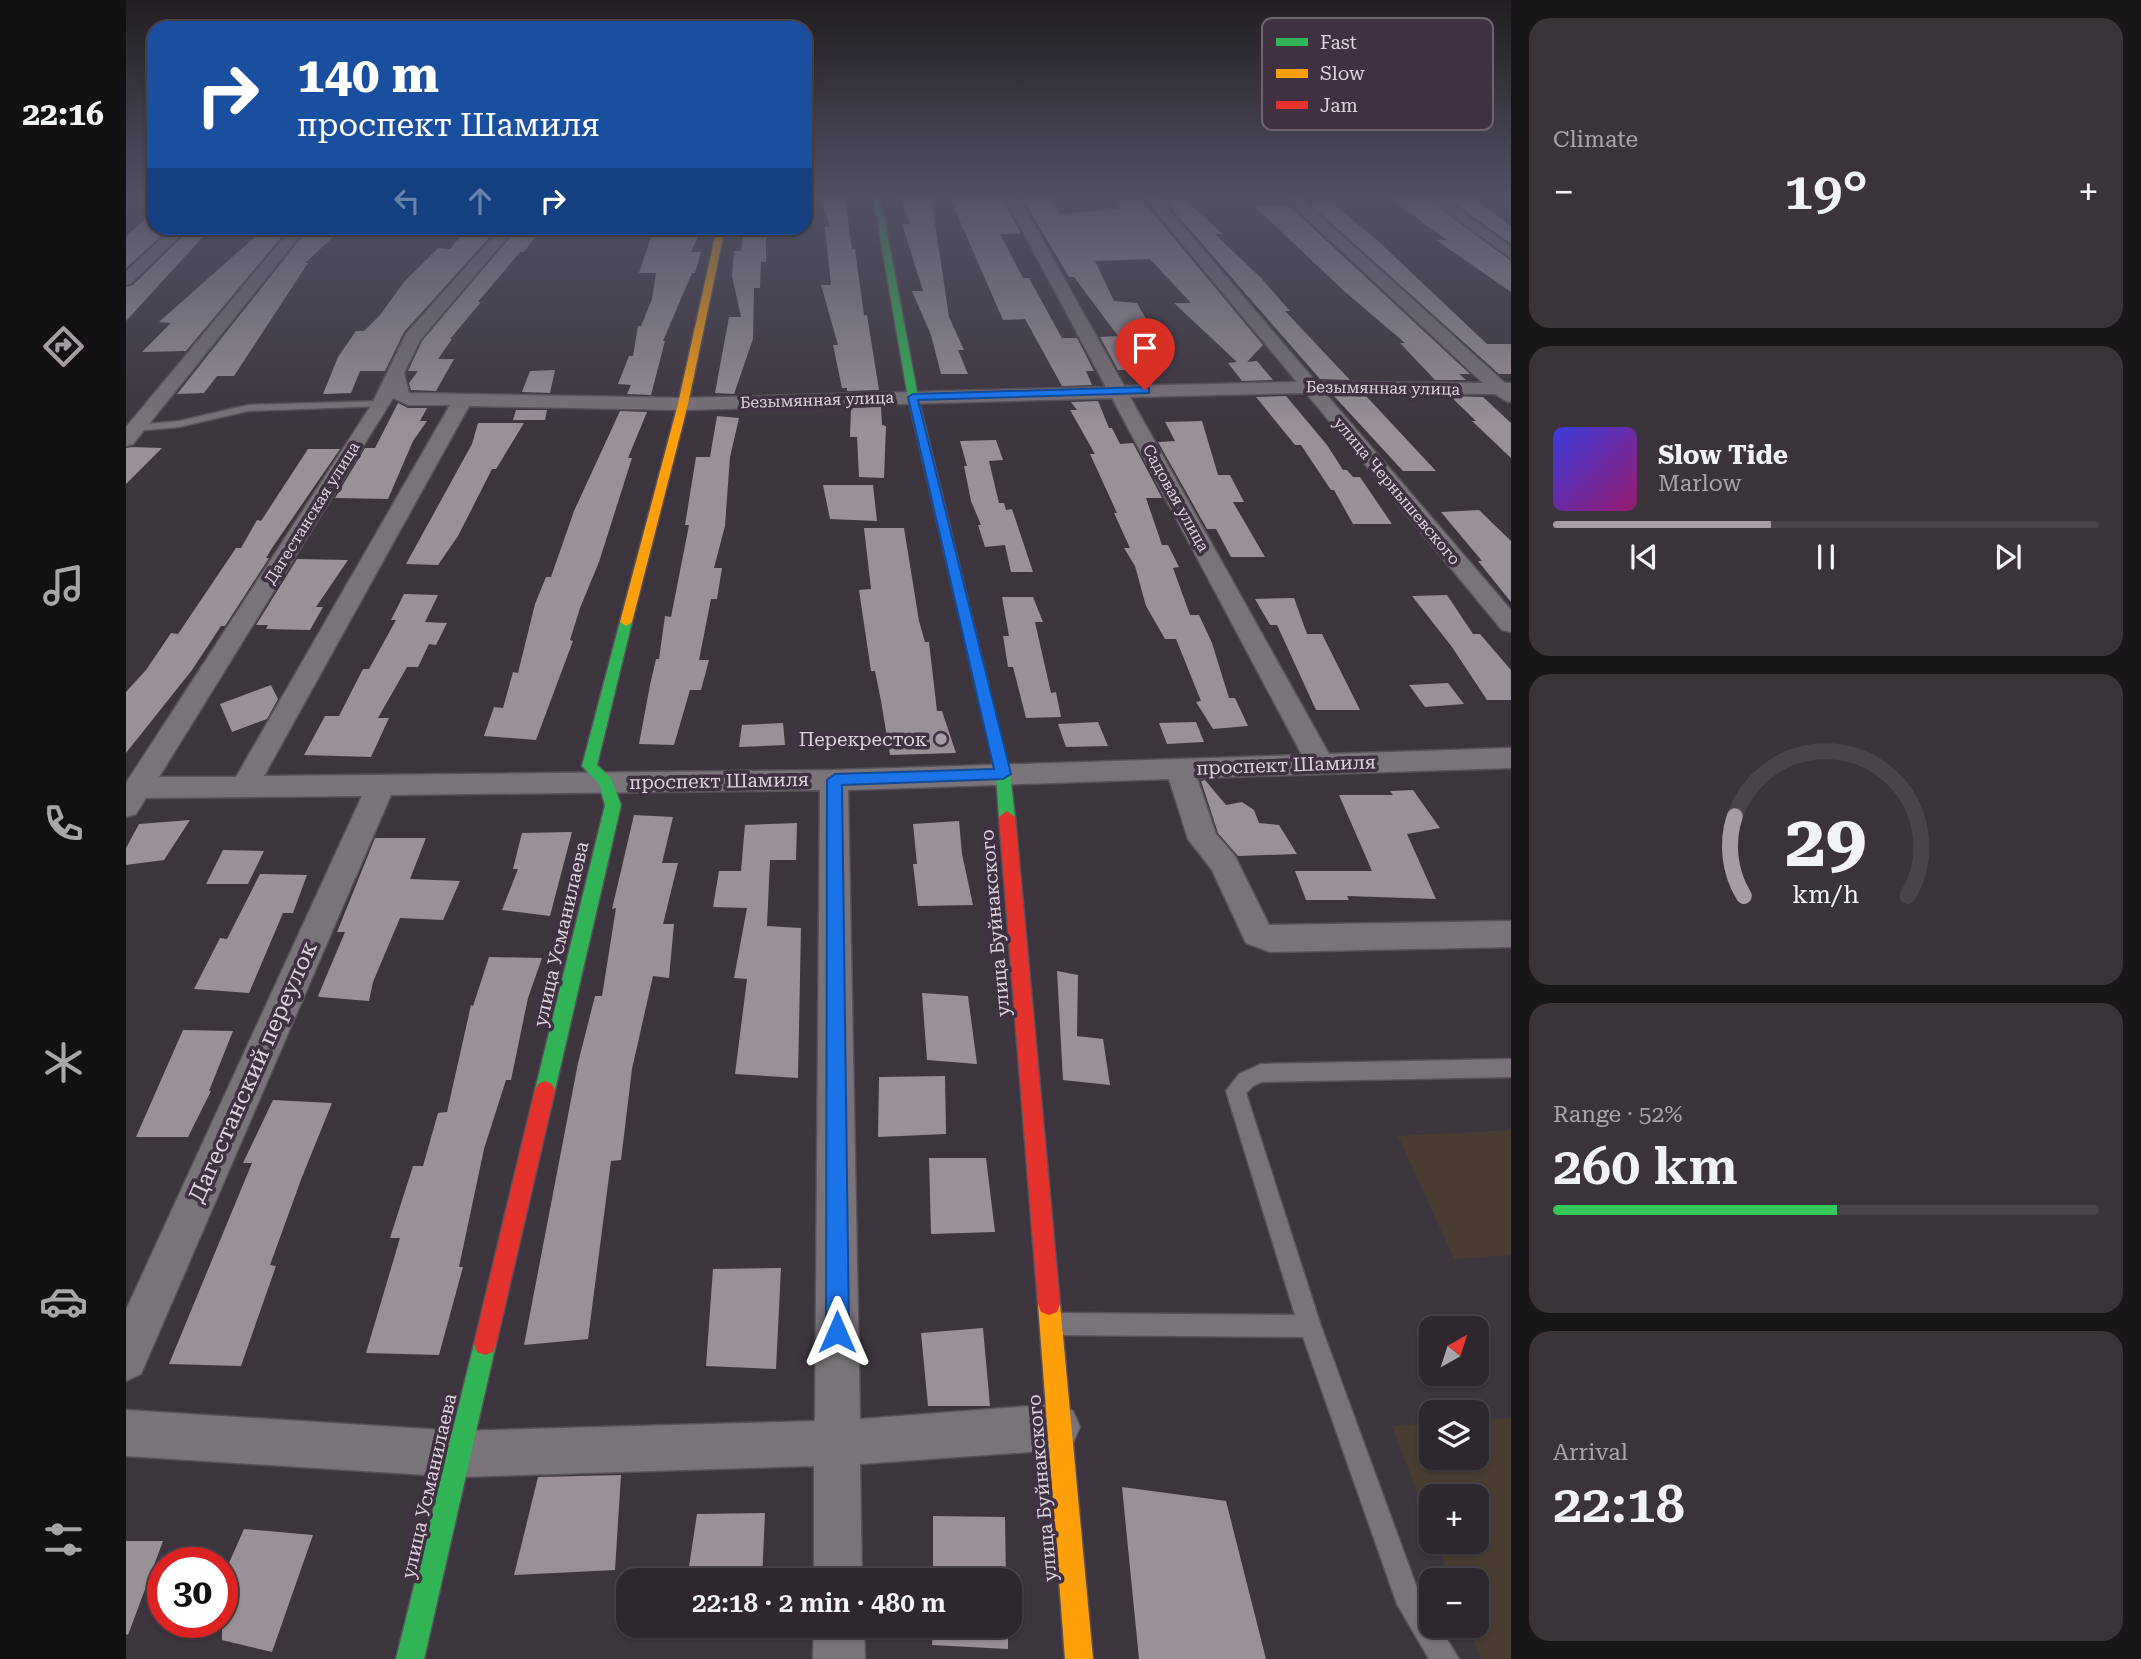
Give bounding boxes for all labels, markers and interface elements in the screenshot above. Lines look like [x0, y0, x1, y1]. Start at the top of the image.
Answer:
legend [1262, 18, 1493, 130]
text: Fast [1320, 31, 1357, 54]
text: 140 m [297, 47, 439, 104]
icon: right [182, 49, 273, 140]
text: Slow [1320, 62, 1365, 85]
text: Jam [1320, 94, 1358, 117]
text: 22:16 [22, 95, 104, 133]
text: проспект Шамиля [297, 106, 600, 144]
text: Climate [1553, 126, 1638, 153]
text: 19° [1784, 161, 1868, 222]
text: − [1553, 170, 1574, 214]
text: + [2078, 170, 2099, 214]
icon: left [388, 182, 426, 220]
icon: ahead [461, 182, 499, 220]
icon: right [534, 182, 572, 220]
pin [1115, 318, 1175, 390]
icon: directions [39, 322, 88, 371]
icon: arrive [1126, 329, 1164, 367]
street label: Безымянная улица [1306, 377, 1461, 399]
street label: Безымянная улица [740, 388, 895, 412]
street label: улица Чернышевского [1330, 413, 1464, 569]
street label: Дагестанская улица [260, 438, 364, 588]
text: Slow Tide [1658, 440, 1788, 470]
street label: Садовая улица [1139, 441, 1214, 555]
text: Marlow [1658, 470, 1741, 497]
icon: previous [1625, 538, 1663, 576]
icon: pause [1807, 538, 1845, 576]
icon: next [1989, 538, 2027, 576]
icon: music [39, 561, 88, 610]
place label: Перекресток [799, 728, 927, 751]
marker: Перекресток [933, 731, 949, 747]
street label: проспект Шамиля [1196, 750, 1376, 780]
street label: проспект Шамиля [629, 768, 809, 794]
icon: phone [39, 799, 88, 848]
text: 29 [1785, 799, 1867, 884]
street label: улица Буйнакского [975, 828, 1015, 1018]
street label: улица Усманилаева [528, 838, 594, 1029]
text: km/h [1793, 879, 1859, 908]
street label: Дагестанский переулок [183, 937, 323, 1207]
icon: climate [39, 1038, 88, 1087]
text: Range · 52% [1553, 1101, 1682, 1128]
text: 260 km [1553, 1136, 1738, 1197]
icon: car [39, 1277, 88, 1326]
position arrow [800, 1295, 874, 1369]
north arrow [1419, 1316, 1489, 1386]
map controls [1419, 1316, 1489, 1638]
street label: улица Усманилаева [396, 1390, 462, 1581]
street label: улица Буйнакского [1022, 1393, 1062, 1583]
button: layers [1419, 1400, 1489, 1470]
text: Arrival [1553, 1439, 1628, 1466]
text: 22:18 [1553, 1474, 1685, 1535]
button: + [1419, 1484, 1489, 1554]
icon: filters [39, 1515, 88, 1564]
speed limit sign: 30 [147, 1547, 238, 1638]
button: − [1419, 1568, 1489, 1638]
text: 22:18 · 2 min · 480 m [692, 1588, 946, 1618]

